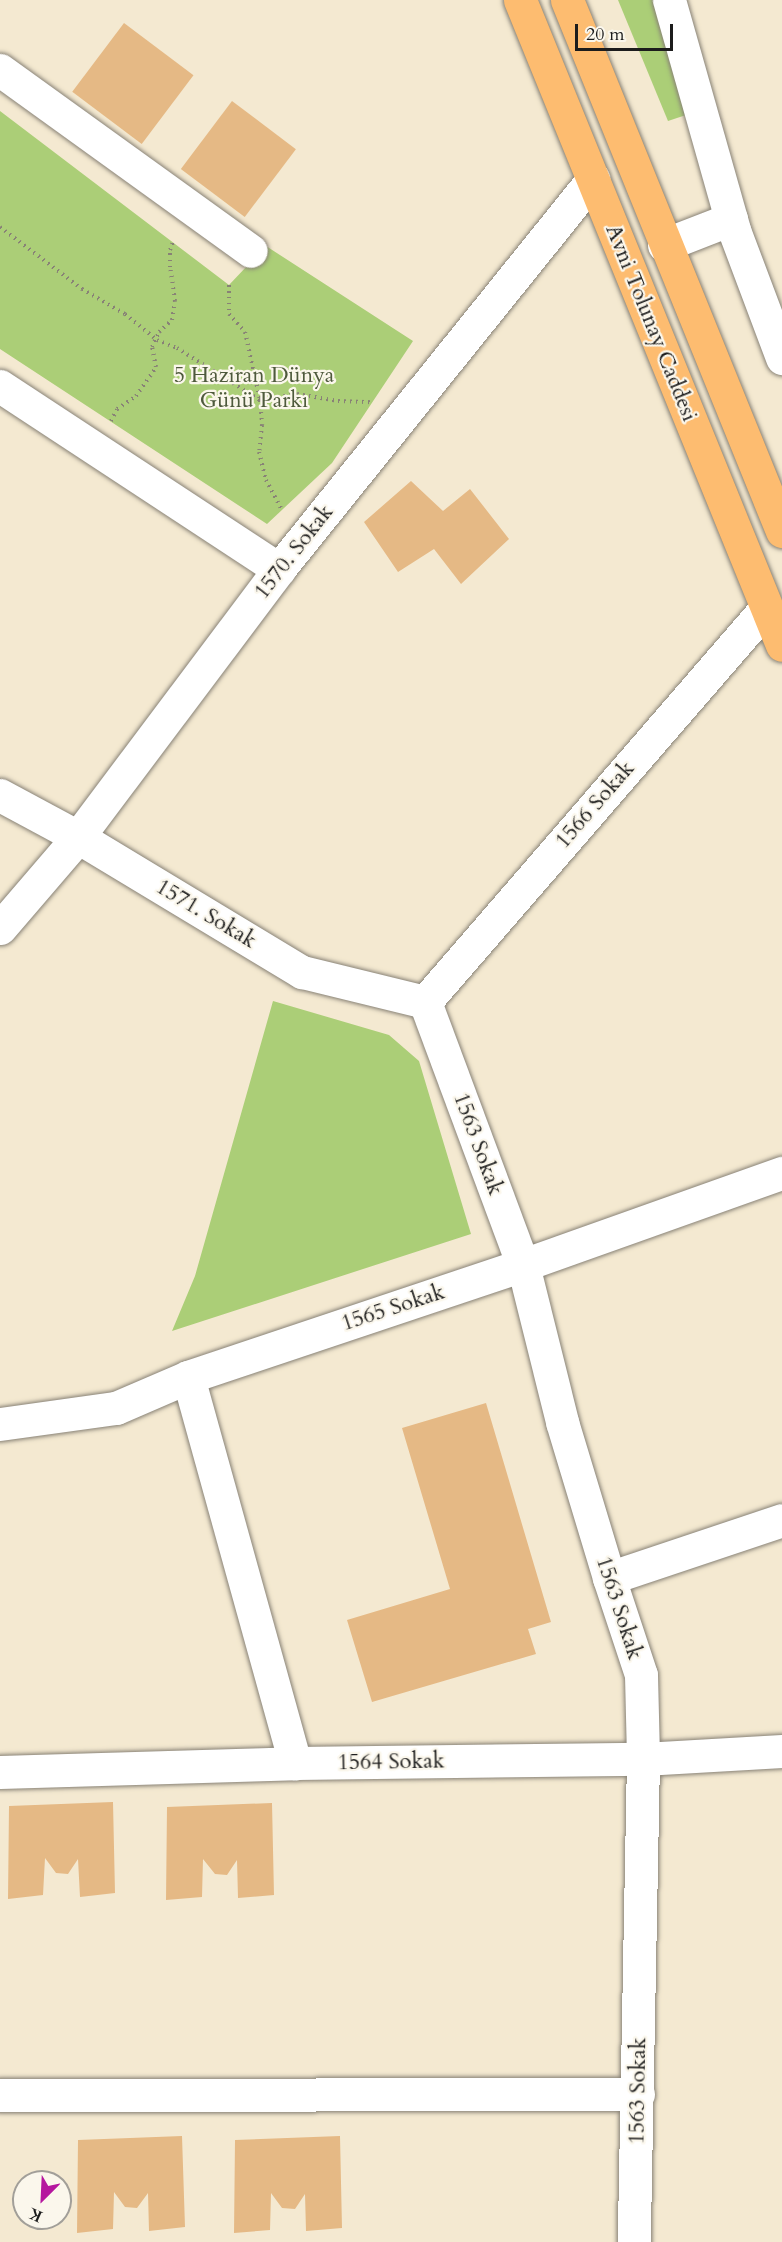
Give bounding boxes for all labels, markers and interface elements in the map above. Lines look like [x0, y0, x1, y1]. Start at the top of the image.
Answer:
scale bar [578, 12, 676, 50]
text: 20 m [586, 22, 625, 47]
street label: Avni Tolunay Caddesi [599, 221, 703, 425]
park label: 5 Haziran Dünya Günü Parkı [174, 362, 334, 414]
street label: 1570. Sokak [249, 500, 339, 604]
street label: 1566 Sokak [550, 756, 640, 854]
street label: 1571. Sokak [151, 874, 261, 954]
street label: 1563 Sokak [447, 1089, 509, 1199]
street label: 1565 Sokak [338, 1279, 448, 1337]
street label: 1563 Sokak [590, 1553, 648, 1663]
street label: 1564 Sokak [337, 1748, 445, 1776]
street label: 1563 Sokak [624, 2037, 652, 2145]
north arrow [12, 2170, 72, 2230]
text: K [25, 2202, 46, 2227]

